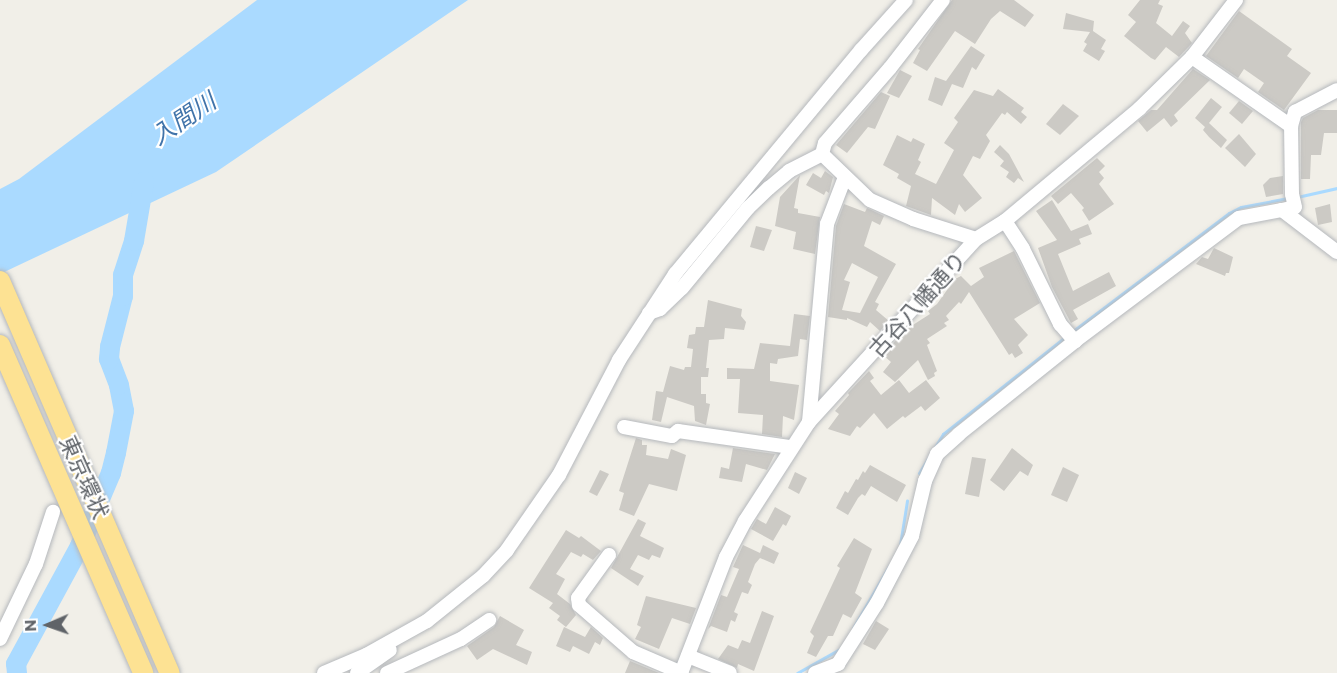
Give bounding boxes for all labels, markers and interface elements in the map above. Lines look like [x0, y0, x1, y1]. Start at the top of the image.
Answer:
water label: 入間川 [145, 86, 221, 150]
street label: 古谷八幡通り [863, 246, 971, 362]
street label: 東京環状 [55, 431, 115, 523]
north arrow [18, 595, 78, 655]
text: N [20, 619, 39, 632]

